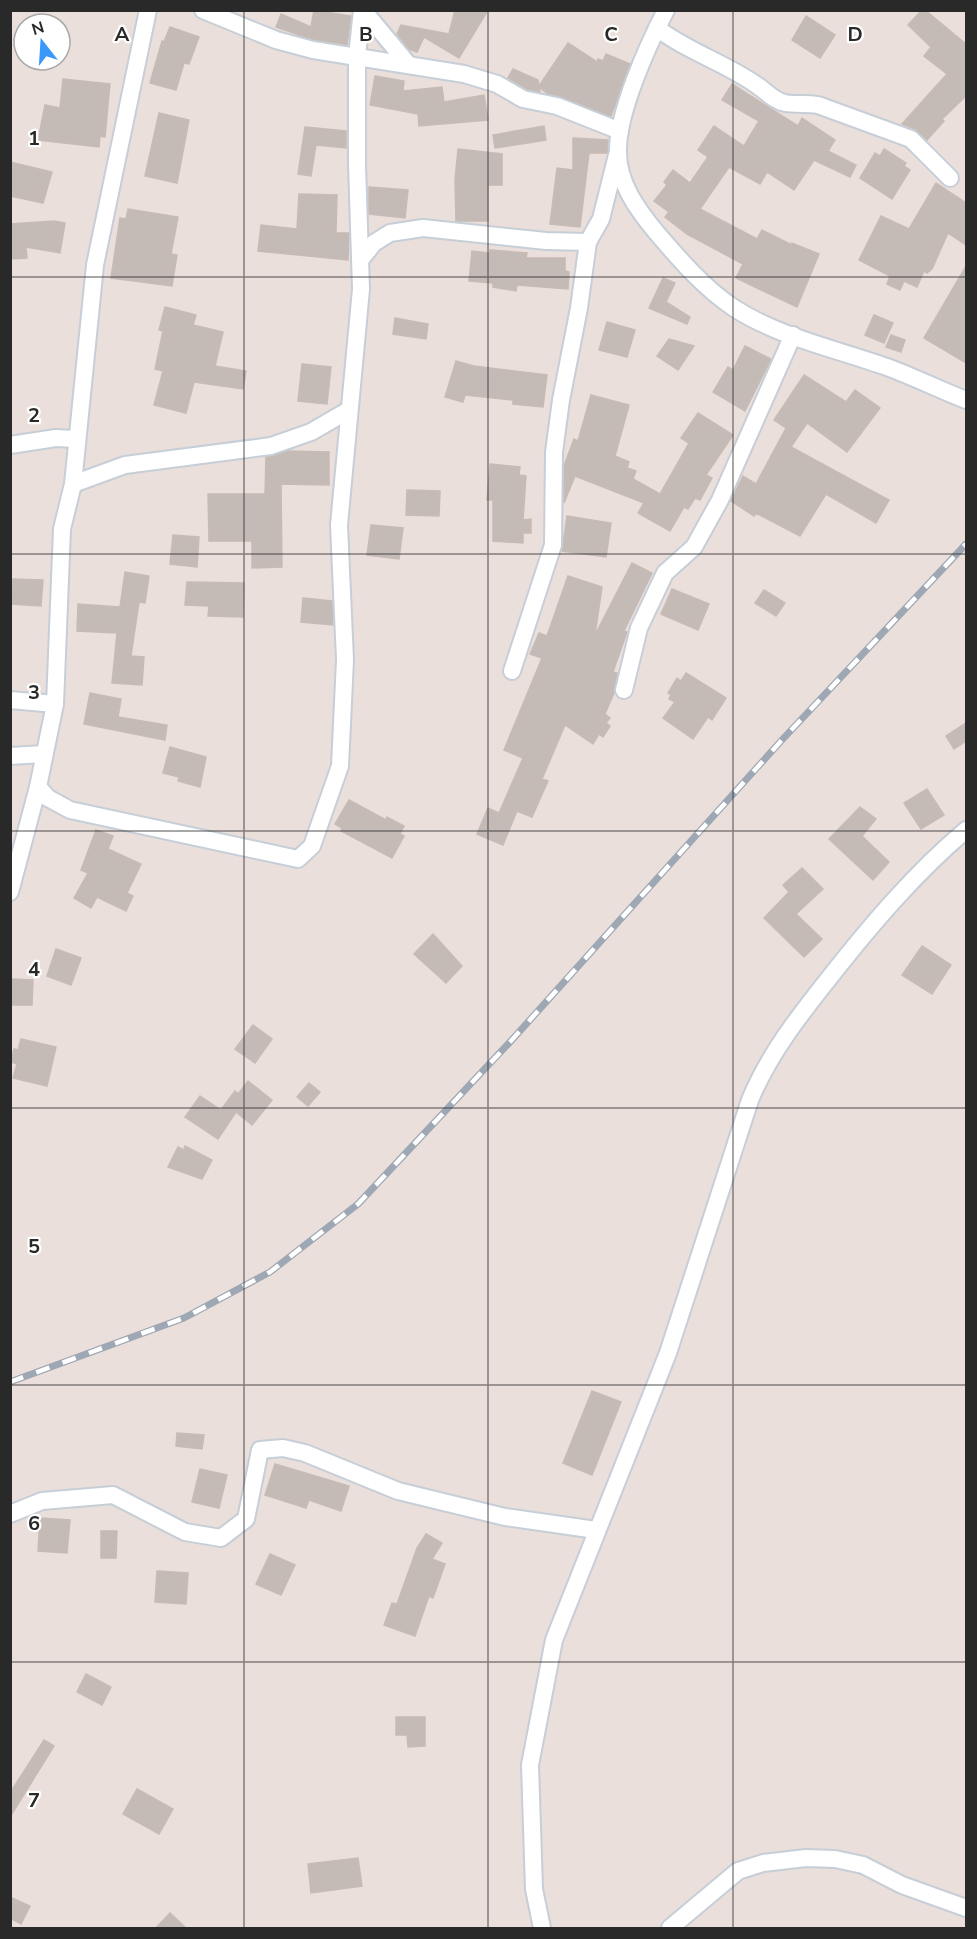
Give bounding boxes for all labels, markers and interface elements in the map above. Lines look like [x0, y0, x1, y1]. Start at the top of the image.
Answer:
north arrow [12, 12, 72, 72]
text: N [29, 16, 47, 41]
text: A [115, 21, 130, 48]
text: B [359, 21, 373, 48]
text: C [604, 21, 618, 48]
text: D [847, 21, 863, 48]
text: 1 [28, 125, 40, 152]
text: 2 [28, 402, 40, 429]
text: 3 [28, 679, 40, 706]
text: 4 [28, 956, 40, 983]
text: 5 [28, 1233, 40, 1260]
text: 6 [28, 1510, 40, 1537]
text: 7 [28, 1787, 40, 1814]

